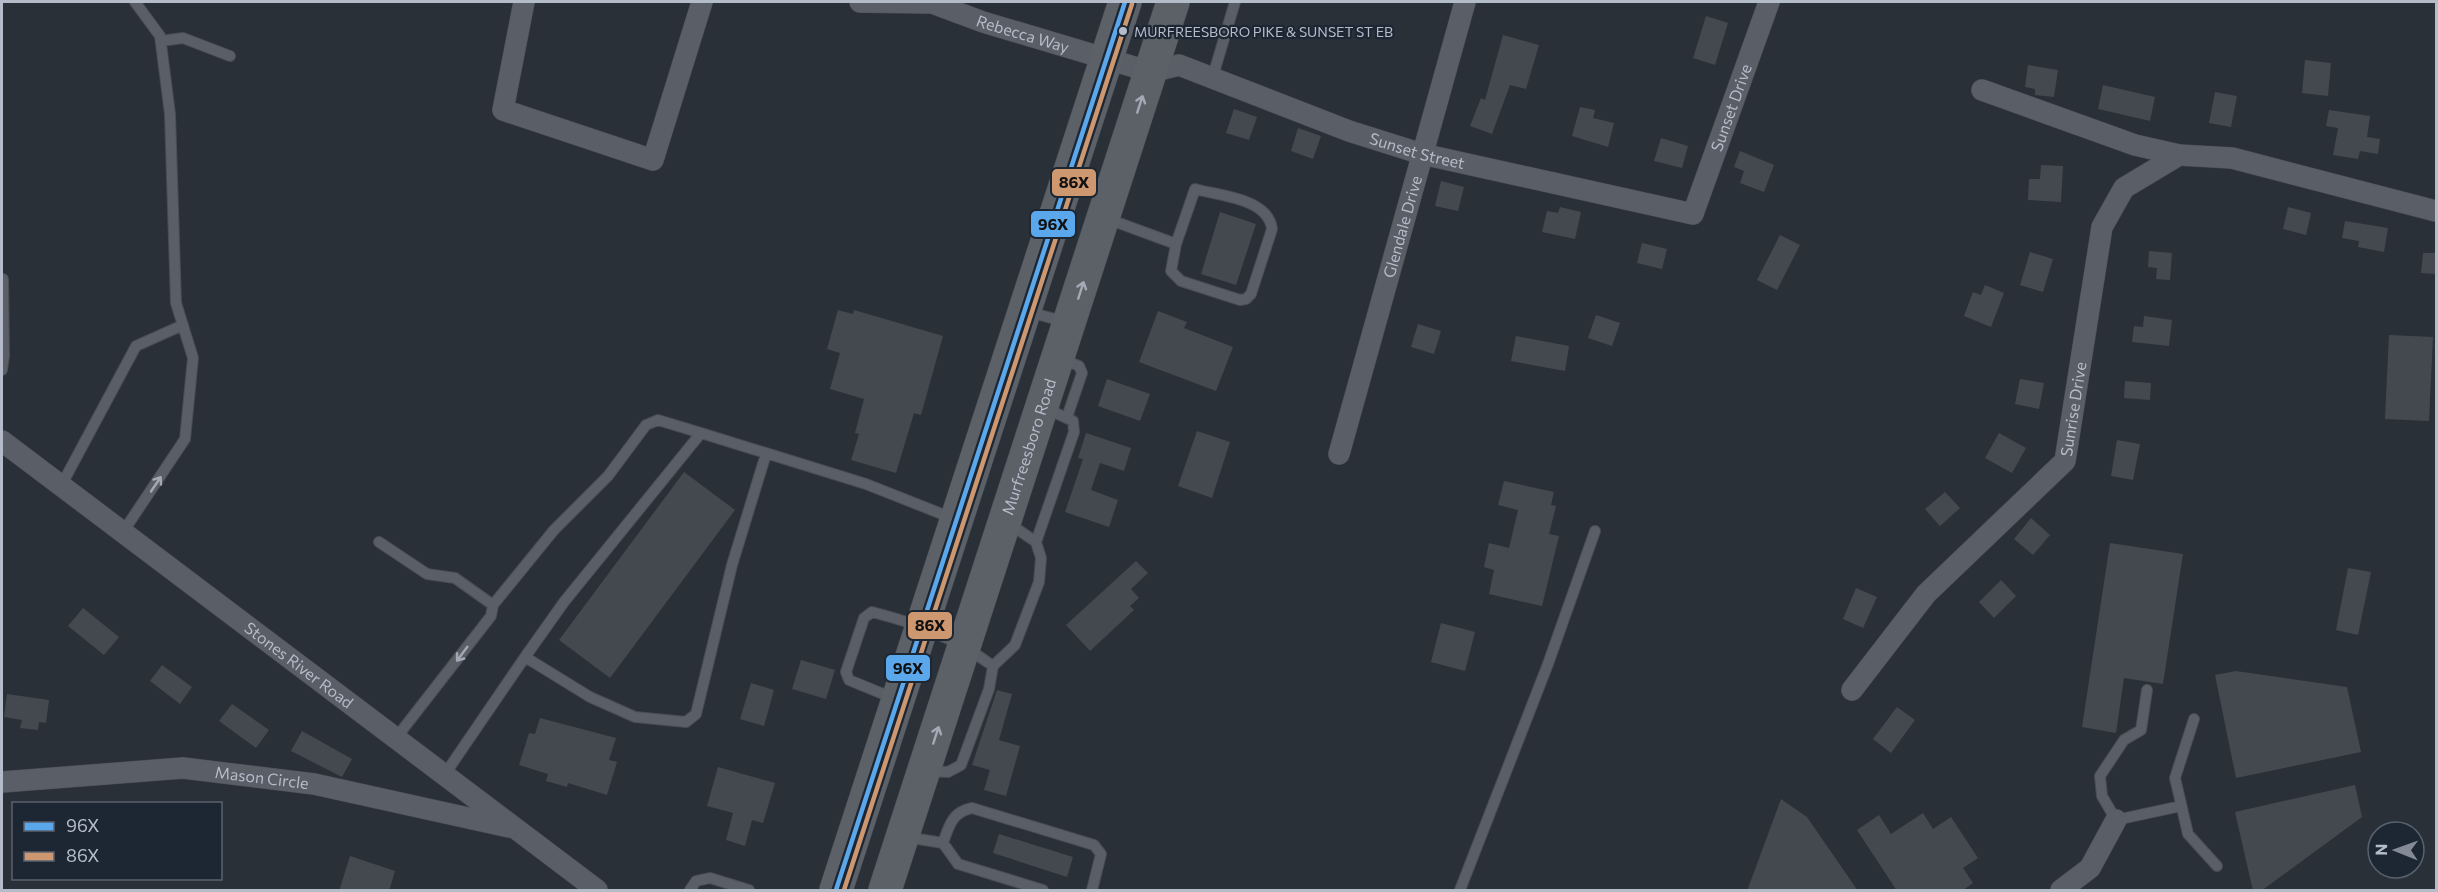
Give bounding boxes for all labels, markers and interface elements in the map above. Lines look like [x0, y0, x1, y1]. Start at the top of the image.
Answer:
street label: Rebecca Way [974, 10, 1072, 56]
place label: MURFREESBORO PIKE & SUNSET ST EB [1134, 23, 1393, 40]
marker: MURFREESBORO PIKE & SUNSET ST EB [1117, 25, 1129, 37]
street label: Sunset Drive [1706, 61, 1755, 154]
one-way arrow [1135, 95, 1146, 114]
street label: Sunset Street [1367, 128, 1467, 172]
line badge: 86X [1051, 168, 1097, 197]
text: 86X [1059, 172, 1089, 191]
street label: Glendale Drive [1379, 173, 1425, 280]
line badge: 96X [1030, 210, 1076, 238]
text: 96X [1038, 214, 1068, 233]
one-way arrow [1077, 281, 1088, 300]
street label: Sunrise Drive [2056, 360, 2090, 458]
street label: Murfreesboro Road [997, 376, 1059, 517]
one-way arrow [149, 475, 162, 492]
line badge: 86X [907, 611, 953, 640]
text: 86X [915, 615, 945, 634]
street label: Stones River Road [241, 618, 357, 712]
one-way arrow [456, 646, 469, 662]
line badge: 96X [885, 654, 931, 682]
text: 96X [893, 658, 923, 677]
one-way arrow [931, 726, 942, 745]
street label: Mason Circle [214, 762, 310, 792]
legend [12, 802, 222, 880]
text: 96X [66, 814, 100, 836]
north arrow [2366, 820, 2426, 880]
text: 86X [66, 844, 100, 866]
text: N [2371, 844, 2390, 856]

